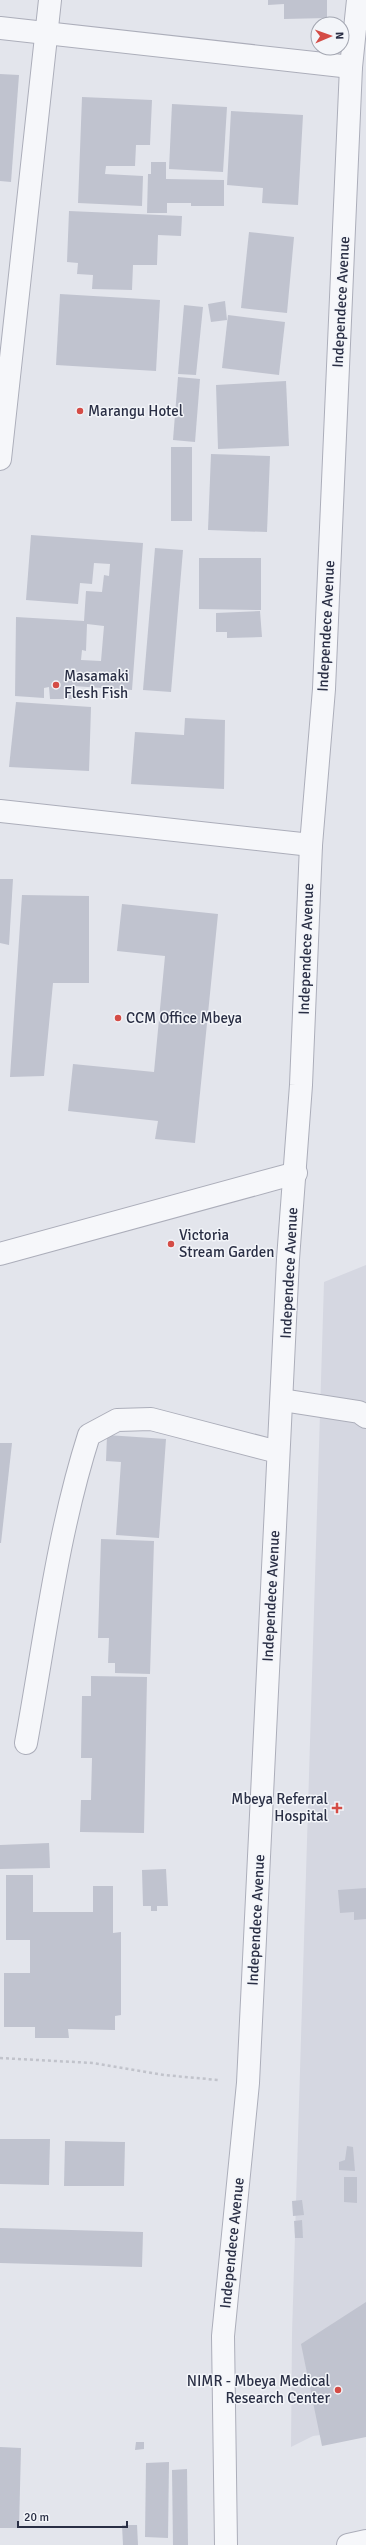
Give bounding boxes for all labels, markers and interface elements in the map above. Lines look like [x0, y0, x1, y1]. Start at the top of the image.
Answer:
north arrow [310, 16, 350, 56]
text: N [333, 32, 346, 40]
street label: Independece Avenue [329, 236, 353, 368]
place label: Marangu Hotel [88, 402, 183, 420]
marker: Marangu Hotel [75, 406, 85, 416]
street label: Independece Avenue [314, 560, 338, 692]
place label: Masamaki Flesh Fish [64, 667, 129, 702]
marker: Masamaki Flesh Fish [51, 680, 61, 690]
street label: Independece Avenue [295, 883, 317, 1015]
place label: CCM Office Mbeya [126, 1009, 242, 1027]
marker: CCM Office Mbeya [113, 1013, 123, 1023]
street label: Independece Avenue [277, 1207, 301, 1339]
place label: Victoria Stream Garden [179, 1226, 274, 1261]
marker: Victoria Stream Garden [166, 1239, 176, 1249]
street label: Independece Avenue [259, 1530, 283, 1662]
place label: Mbeya Referral Hospital [231, 1790, 328, 1825]
marker: Mbeya Referral Hospital [331, 1802, 343, 1814]
street label: Independece Avenue [244, 1854, 268, 1986]
street label: Independece Avenue [216, 2176, 248, 2310]
place label: NIMR - Mbeya Medical Research Center [187, 2372, 330, 2407]
marker: NIMR - Mbeya Medical Research Center [333, 2385, 343, 2395]
scale bar [18, 2503, 127, 2529]
text: 20 m [24, 2510, 49, 2525]

